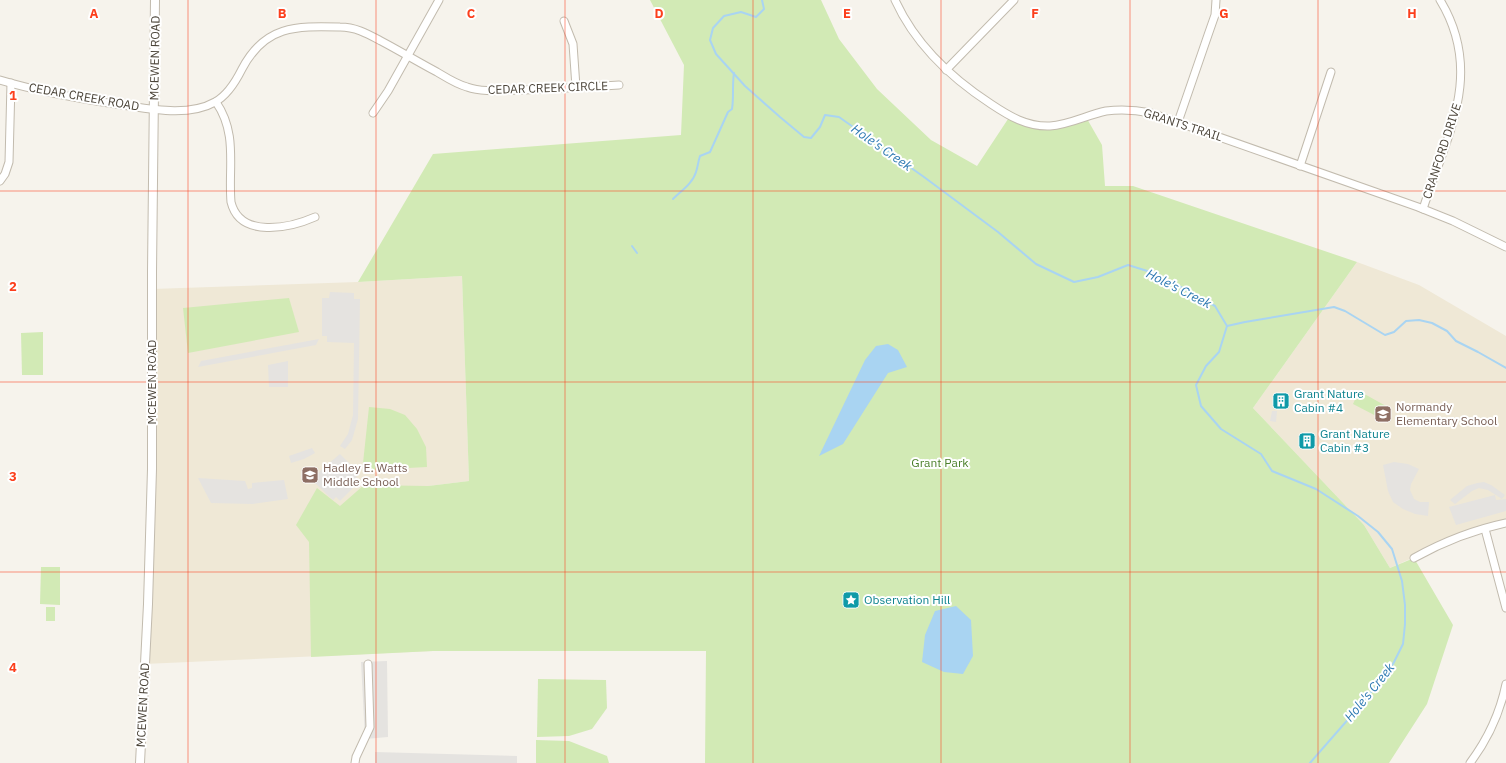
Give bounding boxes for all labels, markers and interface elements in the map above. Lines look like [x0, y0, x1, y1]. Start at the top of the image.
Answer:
text: A [90, 5, 99, 22]
text: B [278, 5, 287, 22]
text: C [467, 5, 476, 22]
text: D [654, 5, 664, 22]
text: E [843, 5, 851, 22]
text: F [1031, 5, 1039, 22]
text: G [1219, 5, 1229, 22]
text: H [1407, 5, 1417, 22]
street label: MCEWEN ROAD [146, 15, 163, 101]
street label: CEDAR CREEK CIRCLE [488, 78, 608, 97]
street label: CEDAR CREEK ROAD [28, 79, 140, 114]
text: 1 [9, 87, 17, 104]
street label: CRANFORD DRIVE [1419, 101, 1464, 201]
street label: GRANTS TRAIL [1142, 105, 1224, 144]
water label: Hole's Creek [848, 120, 916, 175]
water label: Hole's Creek [1143, 265, 1214, 312]
text: 2 [9, 278, 17, 295]
street label: MCEWEN ROAD [144, 340, 159, 424]
place label: Grant Nature Cabin #4 [1294, 386, 1364, 415]
building icon: Grant Nature Cabin #4 [1271, 391, 1291, 411]
place label: Normandy Elementary School [1396, 399, 1497, 428]
school or university icon: Normandy Elementary School [1373, 404, 1393, 424]
place label: Grant Nature Cabin #3 [1320, 426, 1390, 455]
building icon: Grant Nature Cabin #3 [1297, 431, 1317, 451]
park label: Grant Park [911, 455, 969, 470]
place label: Hadley E. Watts Middle School [323, 460, 408, 489]
school or university icon: Hadley E. Watts Middle School [300, 465, 320, 485]
text: 3 [9, 468, 17, 485]
place icon: Observation Hill [841, 590, 861, 610]
place label: Observation Hill [864, 592, 950, 607]
text: 4 [9, 659, 17, 676]
water label: Hole's Creek [1341, 659, 1398, 725]
street label: MCEWEN ROAD [133, 662, 152, 748]

